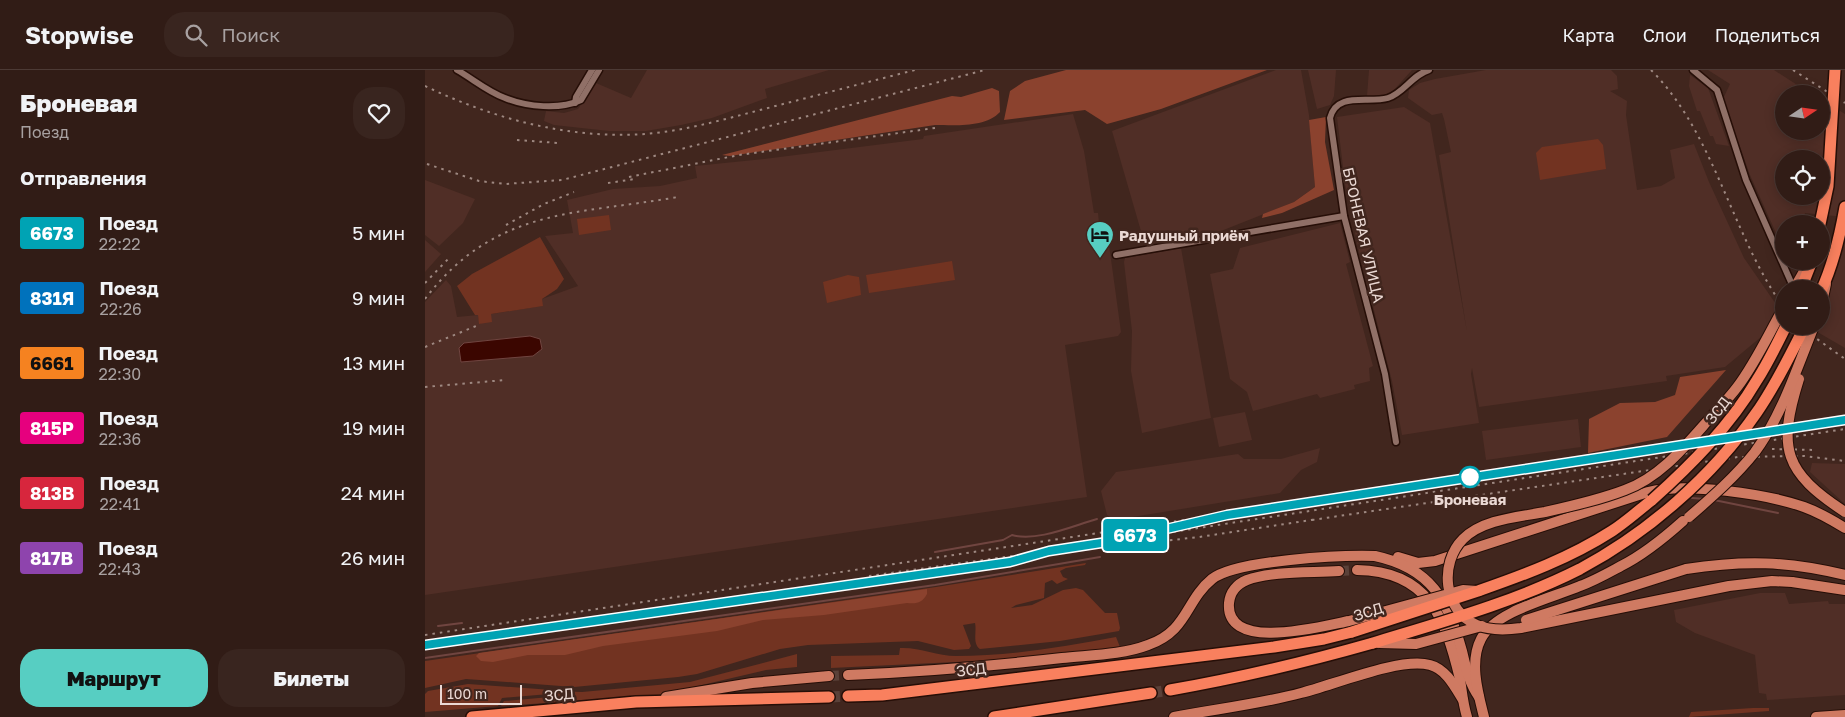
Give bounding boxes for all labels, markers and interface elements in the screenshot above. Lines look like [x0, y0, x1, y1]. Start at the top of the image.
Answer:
search box [164, 12, 514, 57]
text: Stopwise [25, 20, 134, 49]
icon: search [182, 21, 210, 49]
text: Поиск [222, 23, 280, 46]
text: Карта [1563, 24, 1615, 46]
text: Слои [1643, 24, 1687, 46]
text: Поделиться [1715, 24, 1820, 46]
north arrow [1775, 85, 1830, 140]
map controls [1775, 85, 1830, 335]
button: heart [353, 87, 405, 139]
text: Броневая [20, 88, 137, 117]
text: Поезд [20, 122, 69, 142]
button: locate [1775, 150, 1830, 205]
street label: БРОНЕВАЯ УЛИЦА [1340, 165, 1388, 305]
text: Отправления [20, 166, 146, 189]
text: Поезд [99, 211, 158, 234]
button: + [1775, 215, 1830, 270]
hotel icon: Радушный приём [1085, 220, 1115, 259]
text: 5 мин [352, 221, 405, 244]
text: 6673 [30, 222, 74, 244]
place label: Радушный приём [1119, 226, 1249, 244]
text: 22:22 [99, 234, 141, 254]
text: Поезд [99, 276, 159, 299]
button: − [1775, 280, 1830, 335]
text: 9 мин [352, 286, 405, 309]
text: 831Я [30, 287, 74, 309]
text: 22:26 [99, 299, 142, 319]
text: Поезд [99, 341, 158, 364]
text: 13 мин [343, 351, 405, 374]
text: 6661 [30, 352, 74, 374]
text: 22:30 [99, 364, 141, 384]
street label: ЗСД [1701, 393, 1733, 427]
text: Поезд [99, 406, 158, 429]
text: 19 мин [343, 416, 405, 439]
text: 815Р [30, 417, 74, 439]
text: 22:36 [99, 429, 141, 449]
marker: Броневая [1459, 466, 1481, 488]
text: Поезд [99, 471, 159, 494]
text: 24 мин [341, 481, 405, 504]
text: 813В [30, 482, 74, 504]
place label: Броневая [1434, 490, 1507, 508]
text: 22:41 [99, 494, 140, 514]
line badge: 6673 [1100, 519, 1170, 551]
text: 6673 [1113, 524, 1157, 546]
text: Поезд [98, 536, 158, 559]
text: 26 мин [341, 546, 405, 569]
text: 817В [30, 547, 73, 569]
text: 22:43 [98, 559, 141, 579]
street label: ЗСД [1351, 598, 1385, 624]
button: Маршрут [20, 649, 208, 707]
button: Билеты [218, 649, 405, 707]
street label: ЗСД [955, 658, 987, 680]
scale bar [440, 682, 523, 705]
street label: ЗСД [543, 684, 575, 704]
text: 100 m [447, 685, 487, 702]

